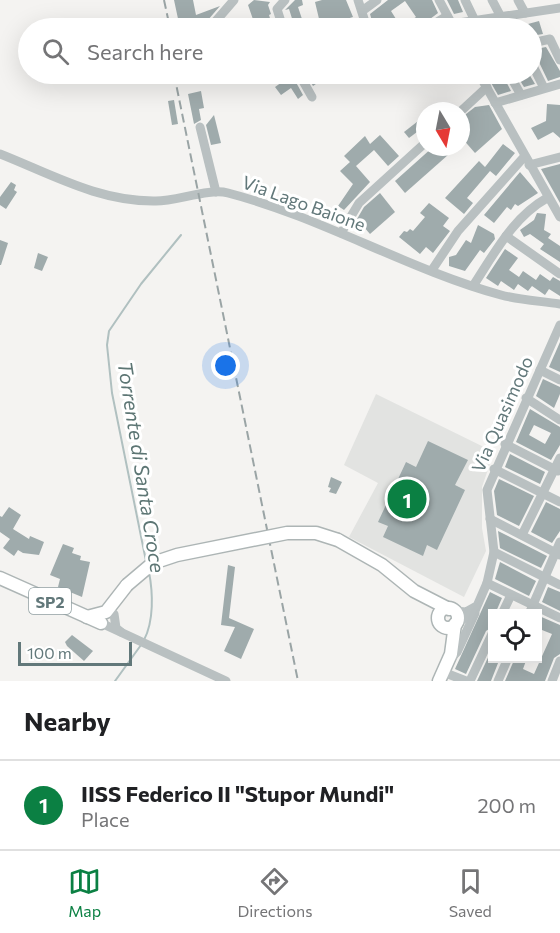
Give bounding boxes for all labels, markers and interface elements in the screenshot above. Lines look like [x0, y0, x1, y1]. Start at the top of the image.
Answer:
search box [18, 18, 542, 84]
icon: search [39, 35, 72, 68]
text: Search here [87, 38, 203, 65]
north arrow [416, 102, 470, 156]
street label: Via Lago Baione [239, 171, 369, 235]
your location [211, 351, 240, 380]
street label: Via Quasimodo [467, 353, 537, 475]
water label: Torrente di Santa Croce [113, 360, 171, 575]
pin: 1 [388, 476, 426, 522]
road number: SP2 [29, 588, 71, 614]
map controls [488, 609, 542, 663]
button: locate [488, 609, 542, 663]
scale bar [18, 639, 132, 666]
text: 100 m [27, 643, 72, 662]
text: Nearby [24, 705, 111, 736]
text: IISS Federico II "Stupor Mundi" [81, 780, 394, 807]
text: 1 [39, 793, 48, 817]
text: 200 m [478, 793, 536, 817]
text: Place [81, 807, 130, 831]
tab: Map [68, 865, 101, 920]
tab: Directions [237, 865, 312, 920]
tab: Saved [449, 865, 492, 920]

